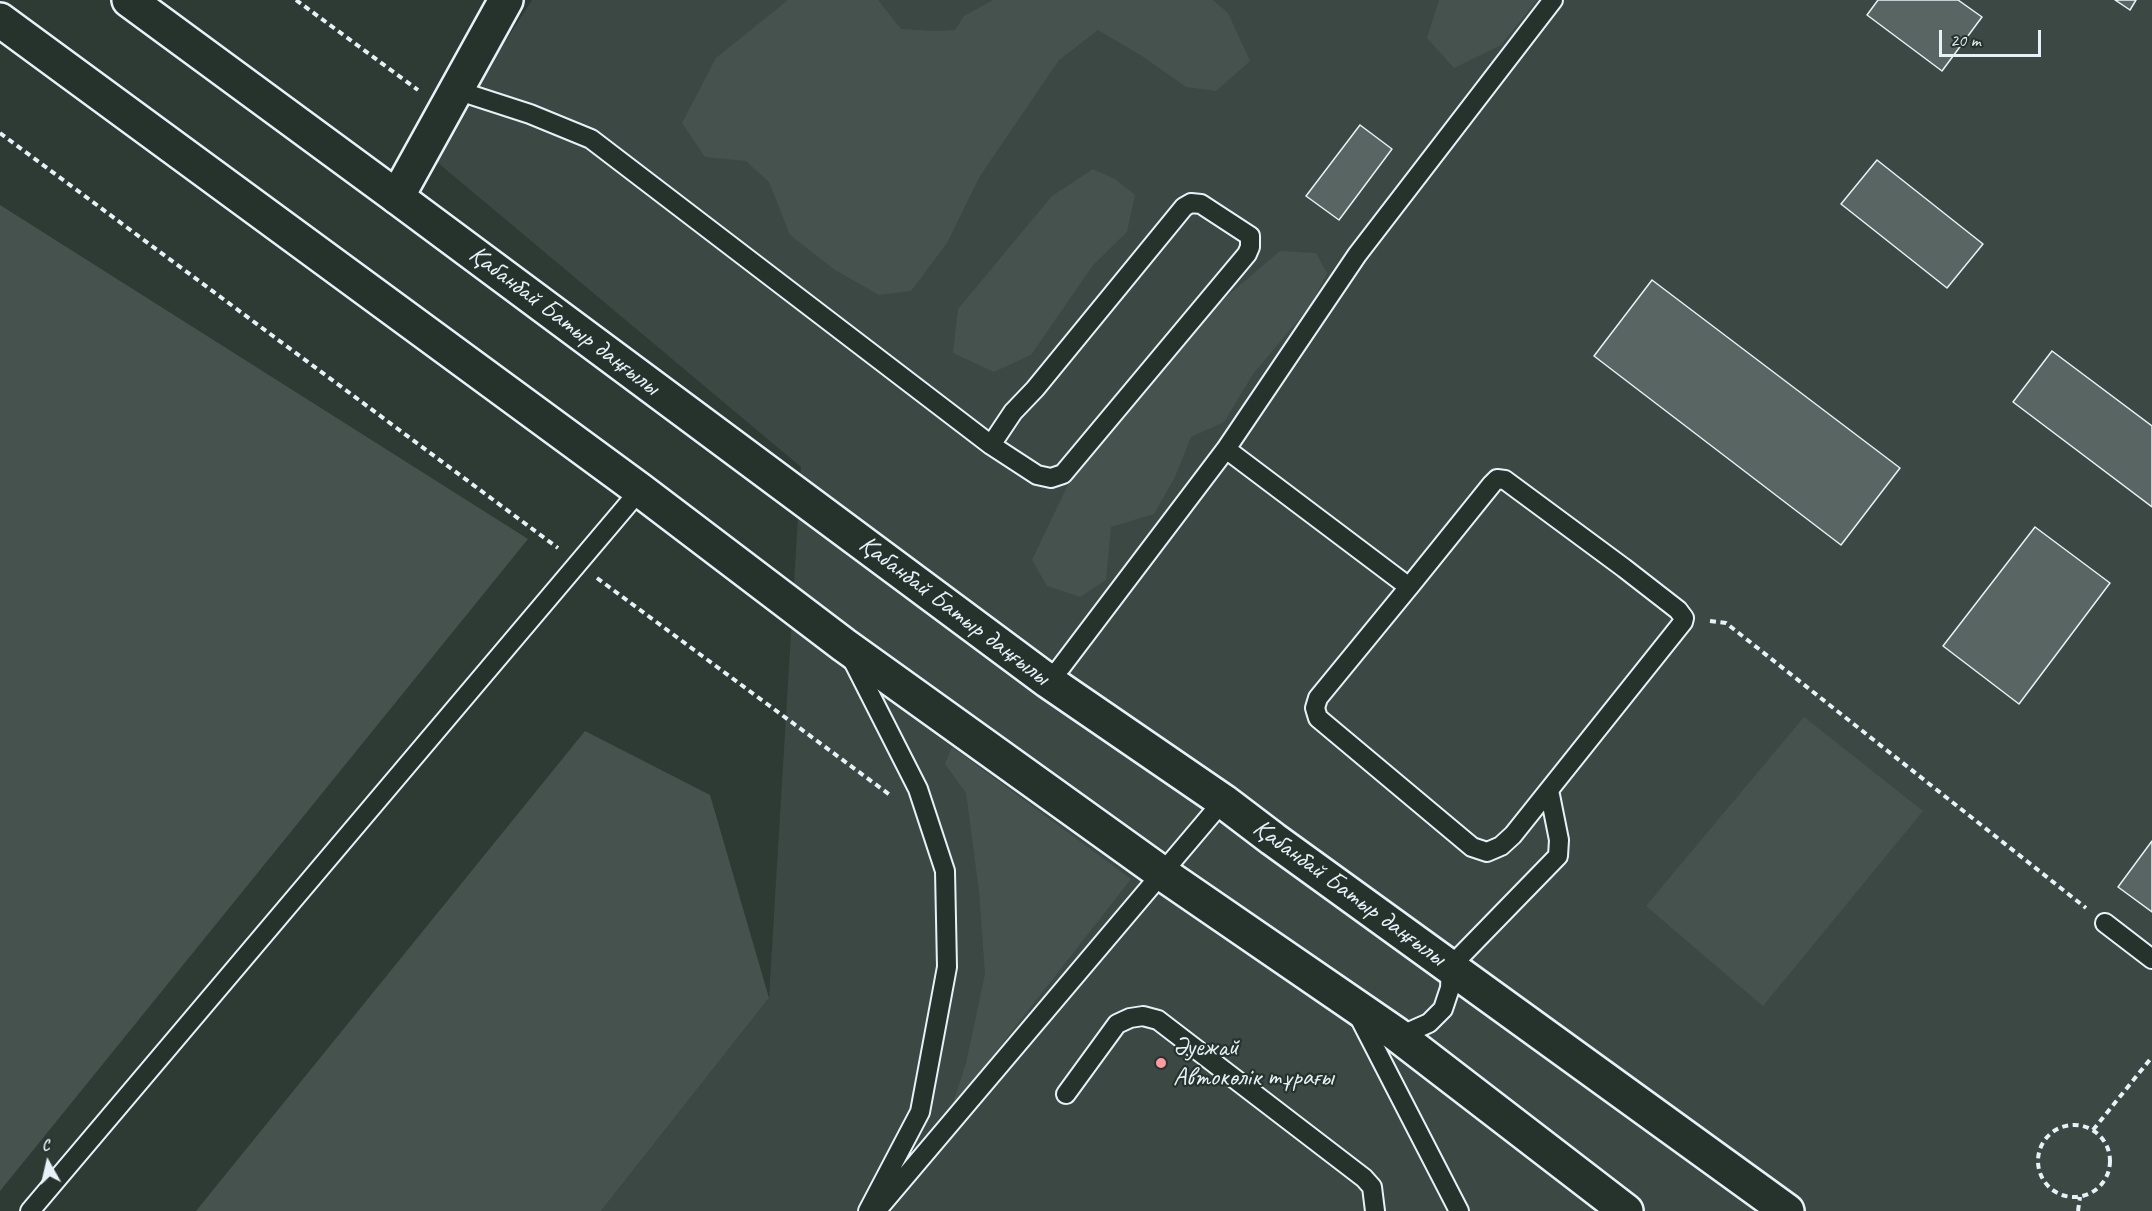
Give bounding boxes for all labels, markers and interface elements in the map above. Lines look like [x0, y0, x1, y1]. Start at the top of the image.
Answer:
scale bar [1942, 18, 2044, 56]
text: 20 m [1950, 29, 1981, 51]
street label: Қабанбай Батыр даңғылы [462, 239, 666, 403]
street label: Қабанбай Батыр даңғылы [852, 529, 1056, 693]
street label: Қабанбай Батыр даңғылы [1246, 813, 1452, 973]
place label: Әуежай Автокөлік тұрағы [1173, 1032, 1334, 1094]
marker: Әуежай Автокөлік тұрағы [1154, 1056, 1168, 1070]
north arrow [18, 1133, 78, 1193]
text: С [40, 1135, 51, 1156]

